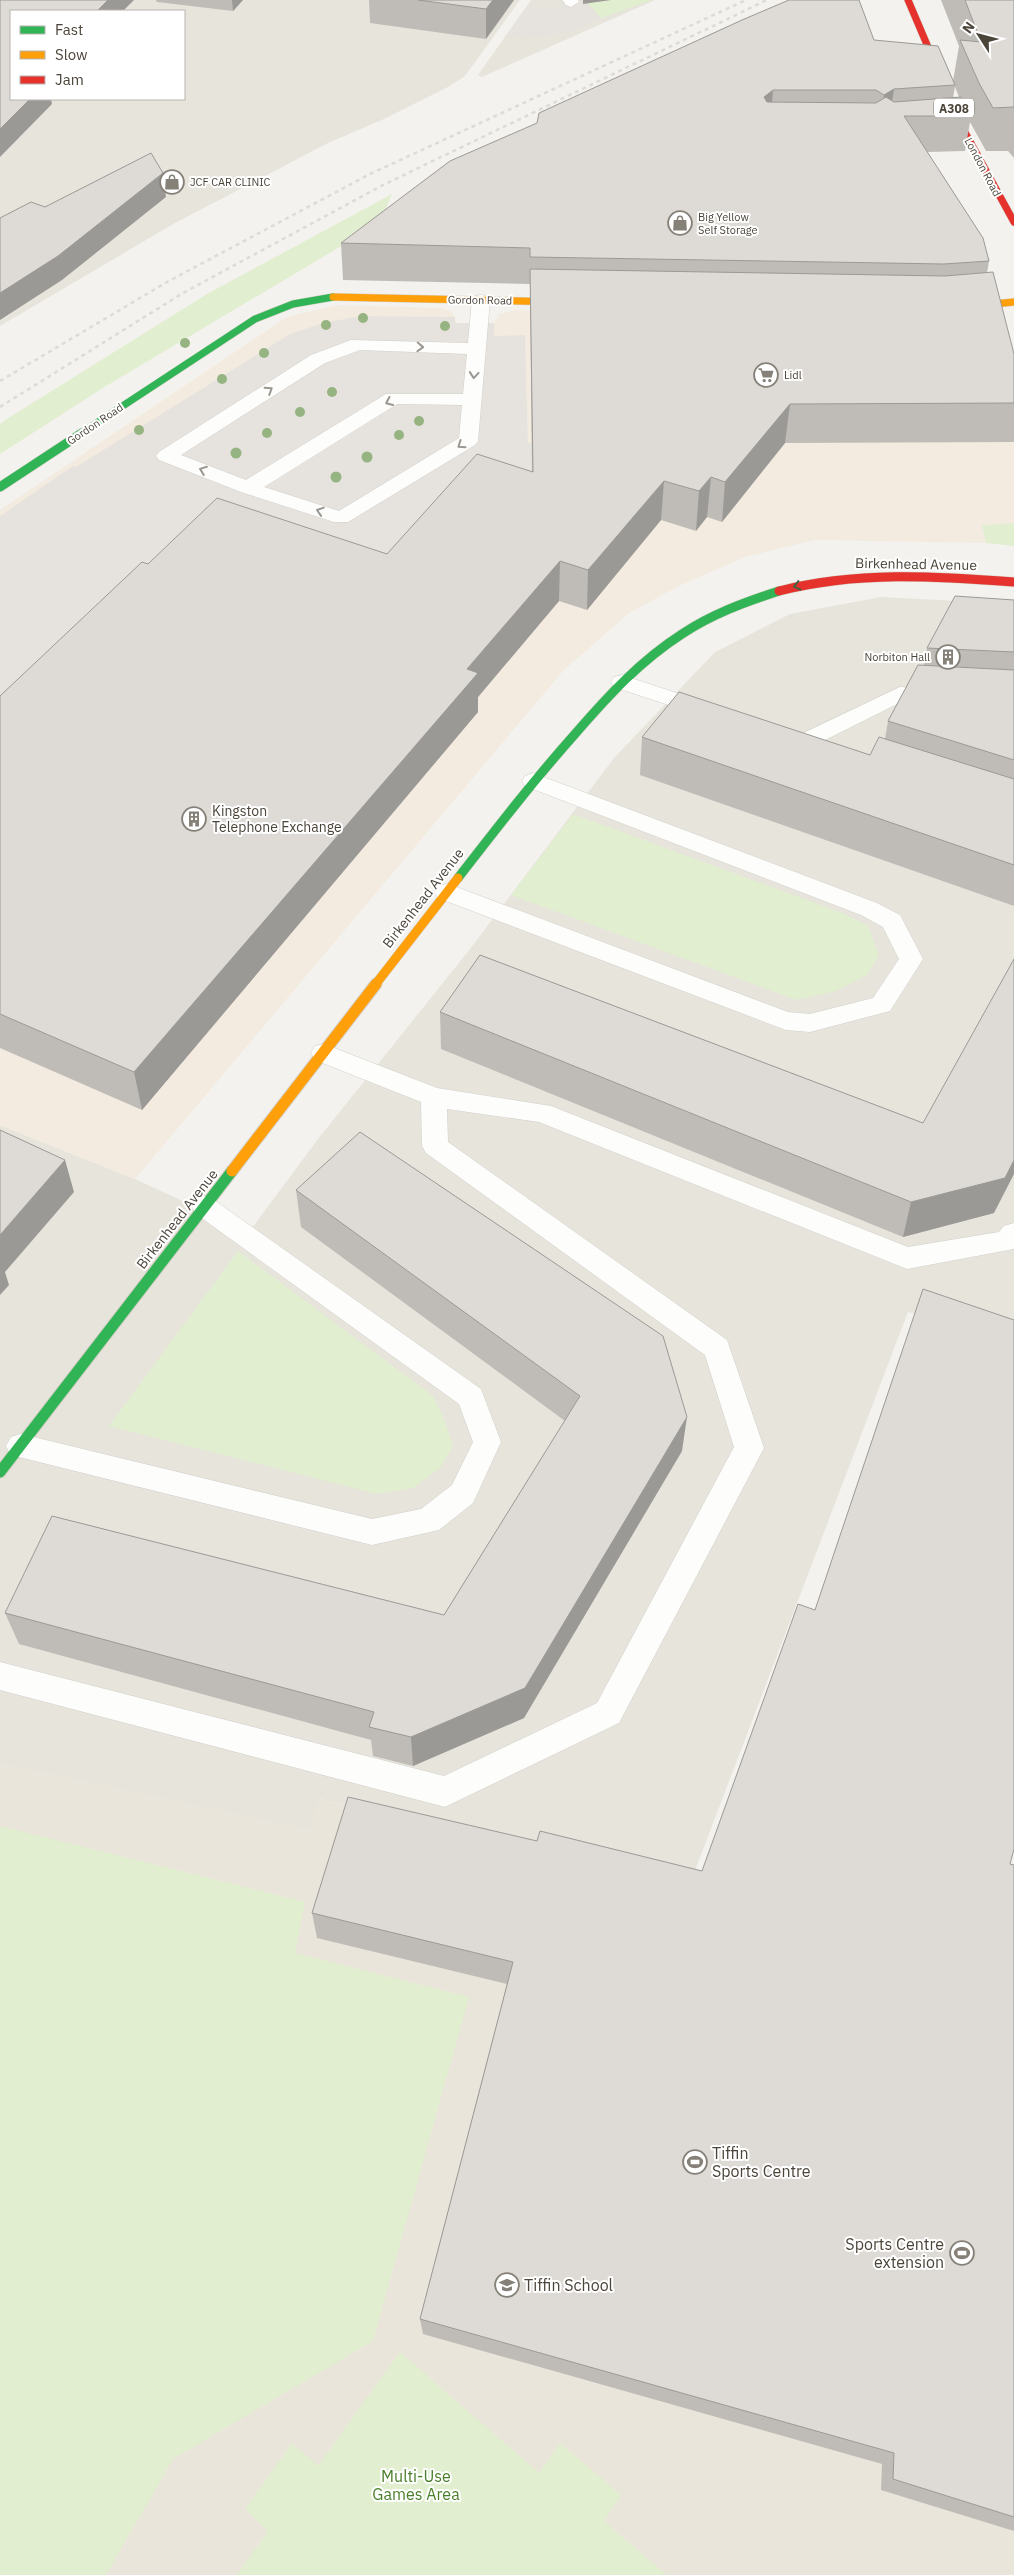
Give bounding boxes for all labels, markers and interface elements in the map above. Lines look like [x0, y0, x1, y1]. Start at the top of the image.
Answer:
legend [10, 10, 185, 100]
north arrow [954, 10, 1004, 60]
text: N [958, 18, 979, 37]
text: Fast [55, 20, 83, 39]
text: Slow [55, 45, 88, 64]
text: Jam [55, 70, 84, 89]
road number: A308 [934, 99, 974, 118]
street label: London Road [962, 135, 1004, 199]
shop icon: JCF CAR CLINIC [159, 169, 185, 195]
place label: JCF CAR CLINIC [190, 175, 271, 189]
shop icon: Big Yellow Self Storage [667, 210, 693, 236]
place label: Big Yellow Self Storage [698, 210, 758, 237]
street label: Gordon Road [448, 292, 512, 308]
one-way arrow [416, 342, 424, 352]
supermarket icon: Lidl [753, 362, 779, 388]
place label: Lidl [784, 368, 802, 382]
one-way arrow [469, 371, 480, 379]
one-way arrow [264, 387, 273, 396]
one-way arrow [385, 395, 394, 406]
street label: Gordon Road [64, 400, 126, 448]
one-way arrow [457, 439, 467, 448]
one-way arrow [199, 466, 207, 476]
one-way arrow [316, 507, 325, 517]
street label: Birkenhead Avenue [855, 554, 977, 574]
one-way arrow [793, 580, 802, 591]
building icon: Norbiton Hall [935, 644, 961, 670]
place label: Norbiton Hall [864, 650, 930, 664]
place label: Kingston Telephone Exchange [212, 802, 342, 836]
building icon: Kingston Telephone Exchange [181, 806, 207, 832]
street label: Birkenhead Avenue [378, 844, 468, 952]
street label: Birkenhead Avenue [132, 1165, 222, 1273]
place label: Tiffin Sports Centre [712, 2143, 811, 2181]
sports icon: Tiffin Sports Centre [682, 2149, 708, 2175]
place label: Sports Centre extension [845, 2234, 944, 2272]
sports icon: Sports Centre extension [949, 2240, 975, 2266]
school or university icon: Tiffin School [494, 2272, 520, 2298]
place label: Tiffin School [524, 2275, 613, 2295]
park label: Multi-Use Games Area [372, 2466, 460, 2504]

